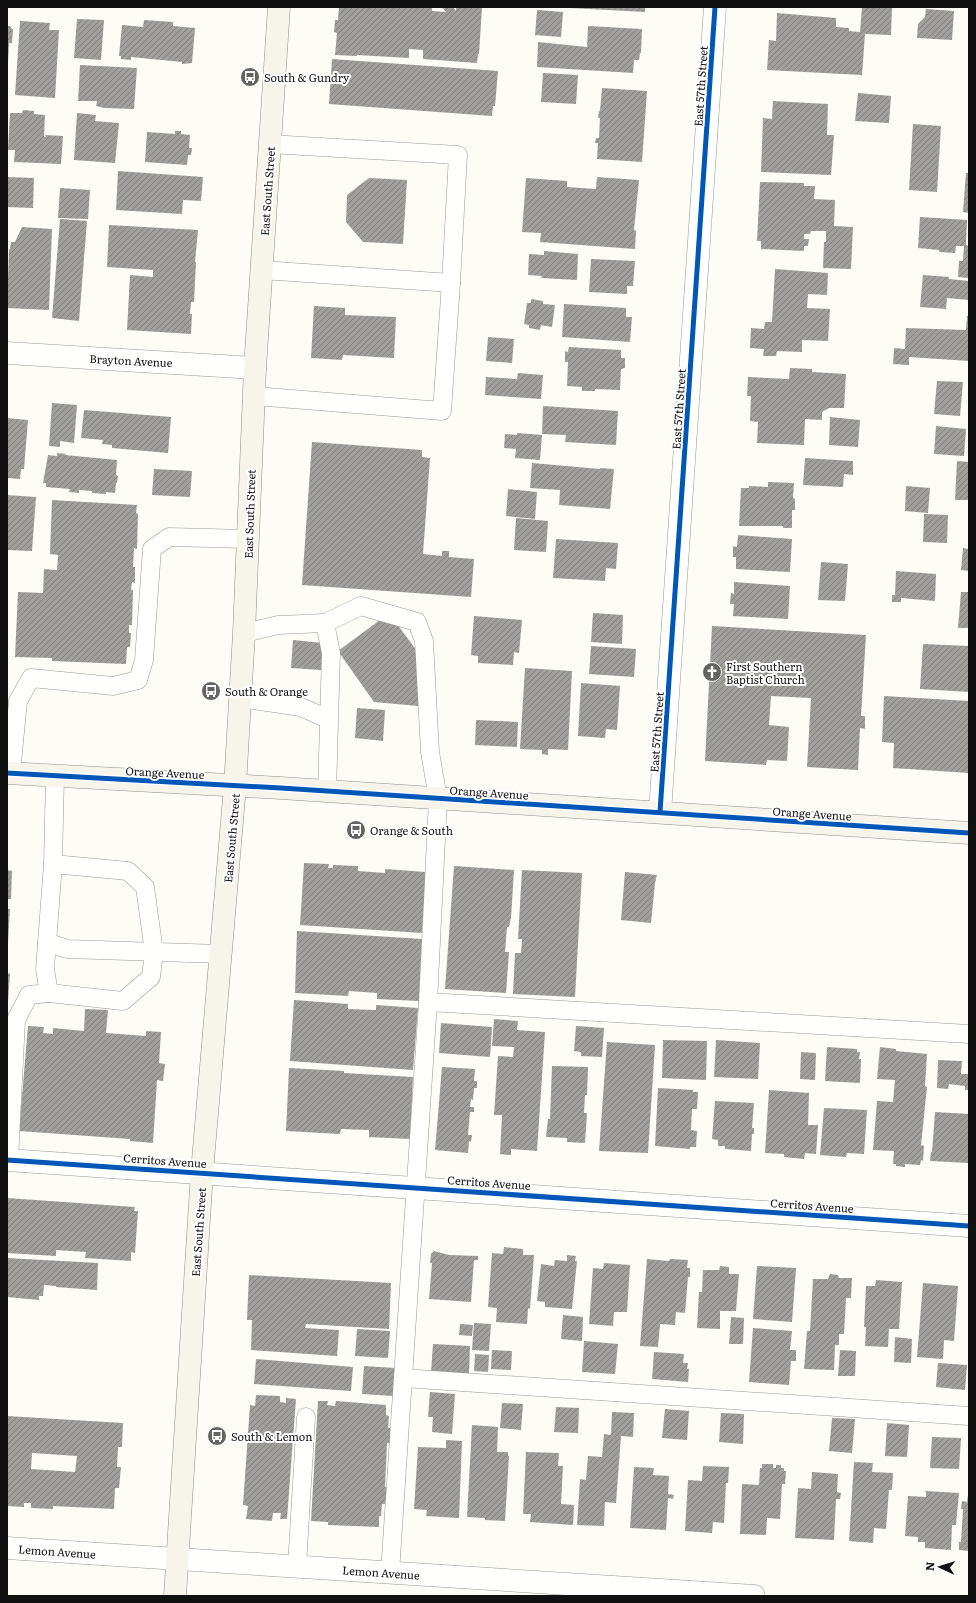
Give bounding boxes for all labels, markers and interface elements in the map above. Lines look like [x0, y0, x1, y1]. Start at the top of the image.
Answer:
street label: East 57th Street [689, 45, 711, 127]
bus stop icon: South & Gundry [239, 66, 261, 88]
place label: South & Gundry [264, 69, 350, 85]
street label: East South Street [256, 145, 278, 236]
street label: Brayton Avenue [89, 350, 173, 370]
street label: East 57th Street [667, 368, 689, 450]
street label: East South Street [239, 469, 259, 559]
place label: First Southern Baptist Church [726, 658, 805, 687]
church icon: First Southern Baptist Church [701, 661, 723, 683]
bus stop icon: South & Orange [200, 680, 222, 702]
place label: South & Orange [225, 683, 308, 699]
street label: East 57th Street [645, 691, 667, 773]
street label: Orange Avenue [125, 762, 205, 782]
street label: Orange Avenue [449, 781, 529, 803]
street label: East South Street [219, 792, 243, 883]
street label: Orange Avenue [772, 802, 852, 824]
bus stop icon: Orange & South [345, 819, 367, 841]
place label: Orange & South [370, 822, 453, 838]
street label: Cerritos Avenue [123, 1149, 207, 1171]
street label: Cerritos Avenue [447, 1171, 531, 1193]
street label: East South Street [187, 1186, 209, 1277]
street label: Cerritos Avenue [770, 1194, 854, 1216]
bus stop icon: South & Lemon [206, 1425, 228, 1447]
place label: South & Lemon [231, 1428, 313, 1444]
street label: Lemon Avenue [18, 1540, 97, 1562]
north arrow [920, 1547, 960, 1587]
street label: Lemon Avenue [342, 1561, 421, 1583]
text: N [921, 1561, 937, 1571]

